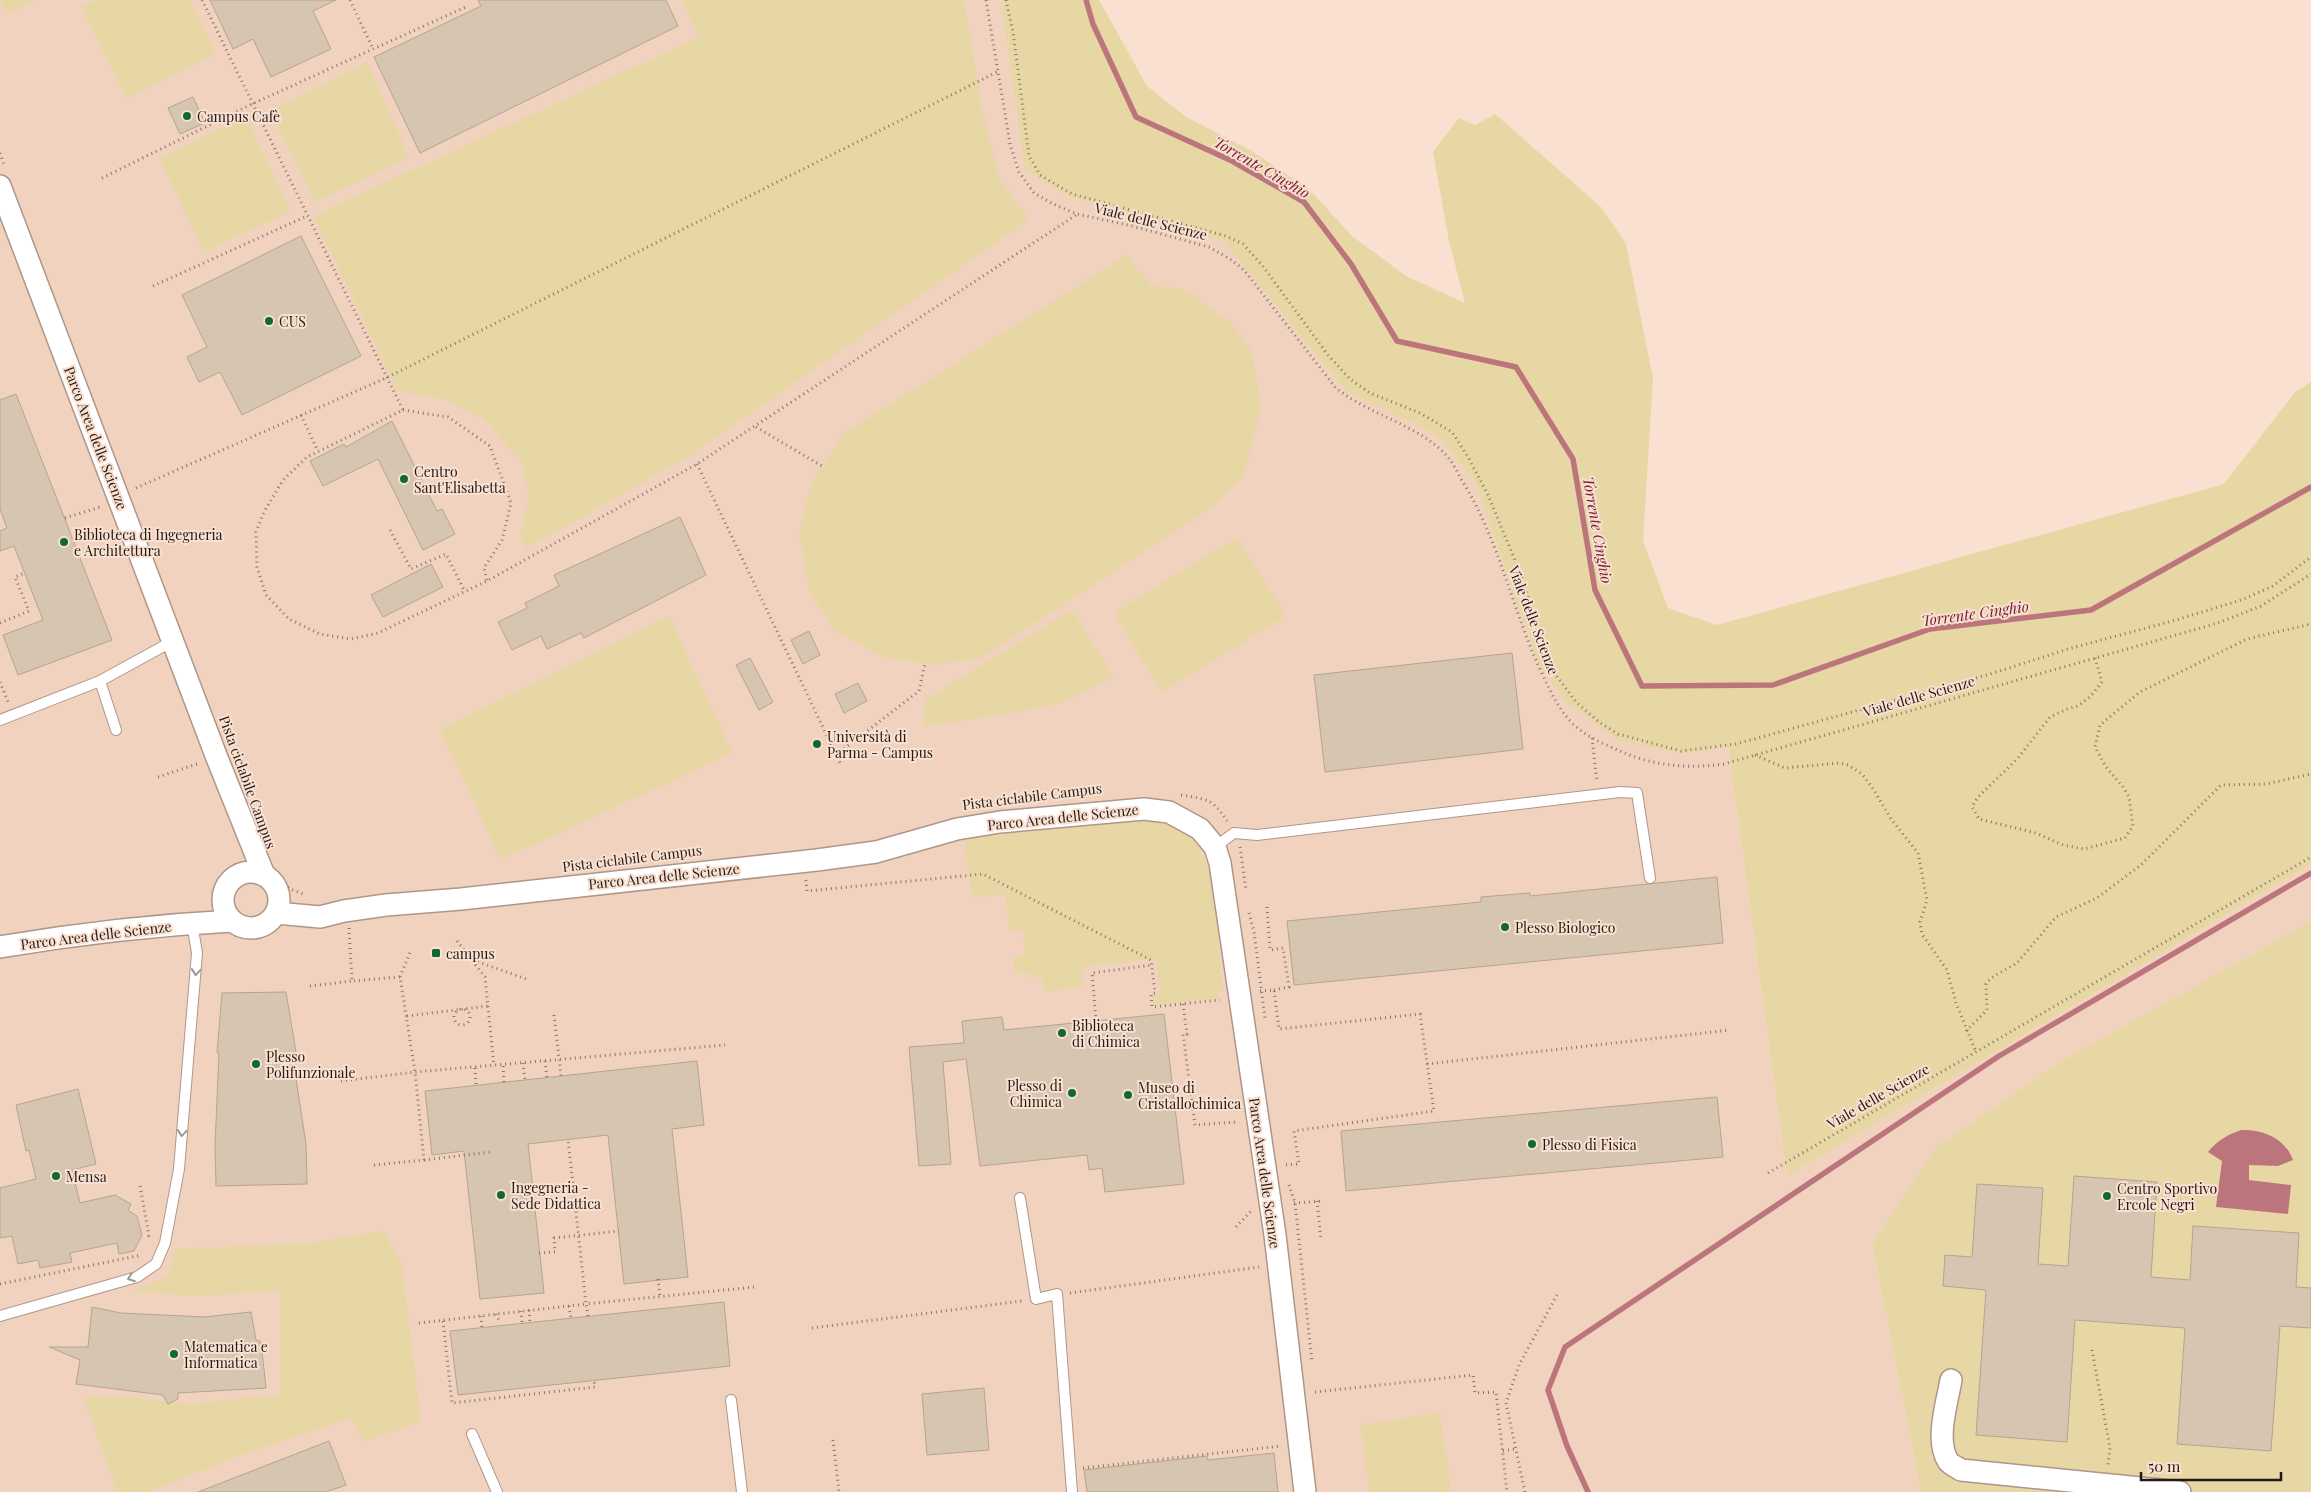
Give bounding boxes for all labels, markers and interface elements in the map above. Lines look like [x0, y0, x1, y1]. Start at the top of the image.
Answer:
place label: Campus Cafè [197, 107, 280, 126]
marker: Campus Cafè [181, 110, 193, 122]
water label: Torrente Cinghio [1210, 131, 1314, 203]
street label: Viale delle Scienze [1092, 198, 1209, 244]
place label: CUS [279, 312, 306, 331]
marker: CUS [263, 315, 275, 327]
street label: Parco Area delle Scienze [60, 364, 132, 512]
place label: Centro Sant'Elisabetta [414, 462, 506, 497]
marker: Centro Sant'Elisabetta [398, 473, 410, 485]
water label: Torrente Cinghio [1579, 475, 1617, 585]
place label: Biblioteca di Ingegneria e Architettura [74, 525, 223, 560]
marker: Biblioteca di Ingegneria e Architettura [58, 536, 70, 548]
street label: Viale delle Scienze [1504, 562, 1564, 677]
water label: Torrente Cinghio [1920, 596, 2030, 630]
street label: Viale delle Scienze [1860, 671, 1977, 721]
street label: Pista ciclabile Campus [215, 713, 281, 851]
place label: Università di Parma - Campus [827, 727, 933, 762]
marker: Università di Parma - Campus [811, 738, 823, 750]
street label: Pista ciclabile Campus [961, 778, 1103, 814]
street label: Parco Area delle Scienze [986, 800, 1140, 834]
street label: Pista ciclabile Campus [561, 840, 703, 876]
street label: Parco Area delle Scienze [587, 859, 741, 893]
street label: Parco Area delle Scienze [19, 916, 173, 954]
place label: Plesso Biologico [1515, 918, 1616, 937]
marker: Plesso Biologico [1499, 921, 1511, 933]
place label: campus [446, 944, 495, 963]
marker: campus [430, 947, 442, 959]
one-way arrow [190, 968, 201, 976]
place label: Biblioteca di Chimica [1072, 1016, 1140, 1051]
marker: Biblioteca di Chimica [1056, 1027, 1068, 1039]
place label: Plesso Polifunzionale [266, 1047, 356, 1082]
marker: Plesso Polifunzionale [250, 1058, 262, 1070]
street label: Viale delle Scienze [1822, 1059, 1933, 1134]
place label: Plesso di Chimica [1007, 1076, 1062, 1111]
place label: Museo di Cristallochimica [1138, 1078, 1241, 1113]
marker: Plesso di Chimica [1066, 1087, 1078, 1099]
marker: Museo di Cristallochimica [1122, 1089, 1134, 1101]
street label: Parco Area delle Scienze [1245, 1096, 1285, 1250]
one-way arrow [177, 1130, 188, 1138]
place label: Plesso di Fisica [1542, 1135, 1637, 1154]
marker: Plesso di Fisica [1526, 1138, 1538, 1150]
place label: Mensa [66, 1167, 107, 1186]
marker: Mensa [50, 1170, 62, 1182]
place label: Ingegneria - Sede Didattica [511, 1178, 601, 1213]
place label: Centro Sportivo Ercole Negri [2117, 1179, 2218, 1214]
marker: Ingegneria - Sede Didattica [495, 1189, 507, 1201]
marker: Centro Sportivo Ercole Negri [2101, 1190, 2113, 1202]
one-way arrow [128, 1272, 136, 1282]
place label: Matematica e Informatica [184, 1337, 268, 1372]
marker: Matematica e Informatica [168, 1348, 180, 1360]
scale bar [2141, 1450, 2281, 1482]
text: 50 m [2148, 1456, 2181, 1476]

